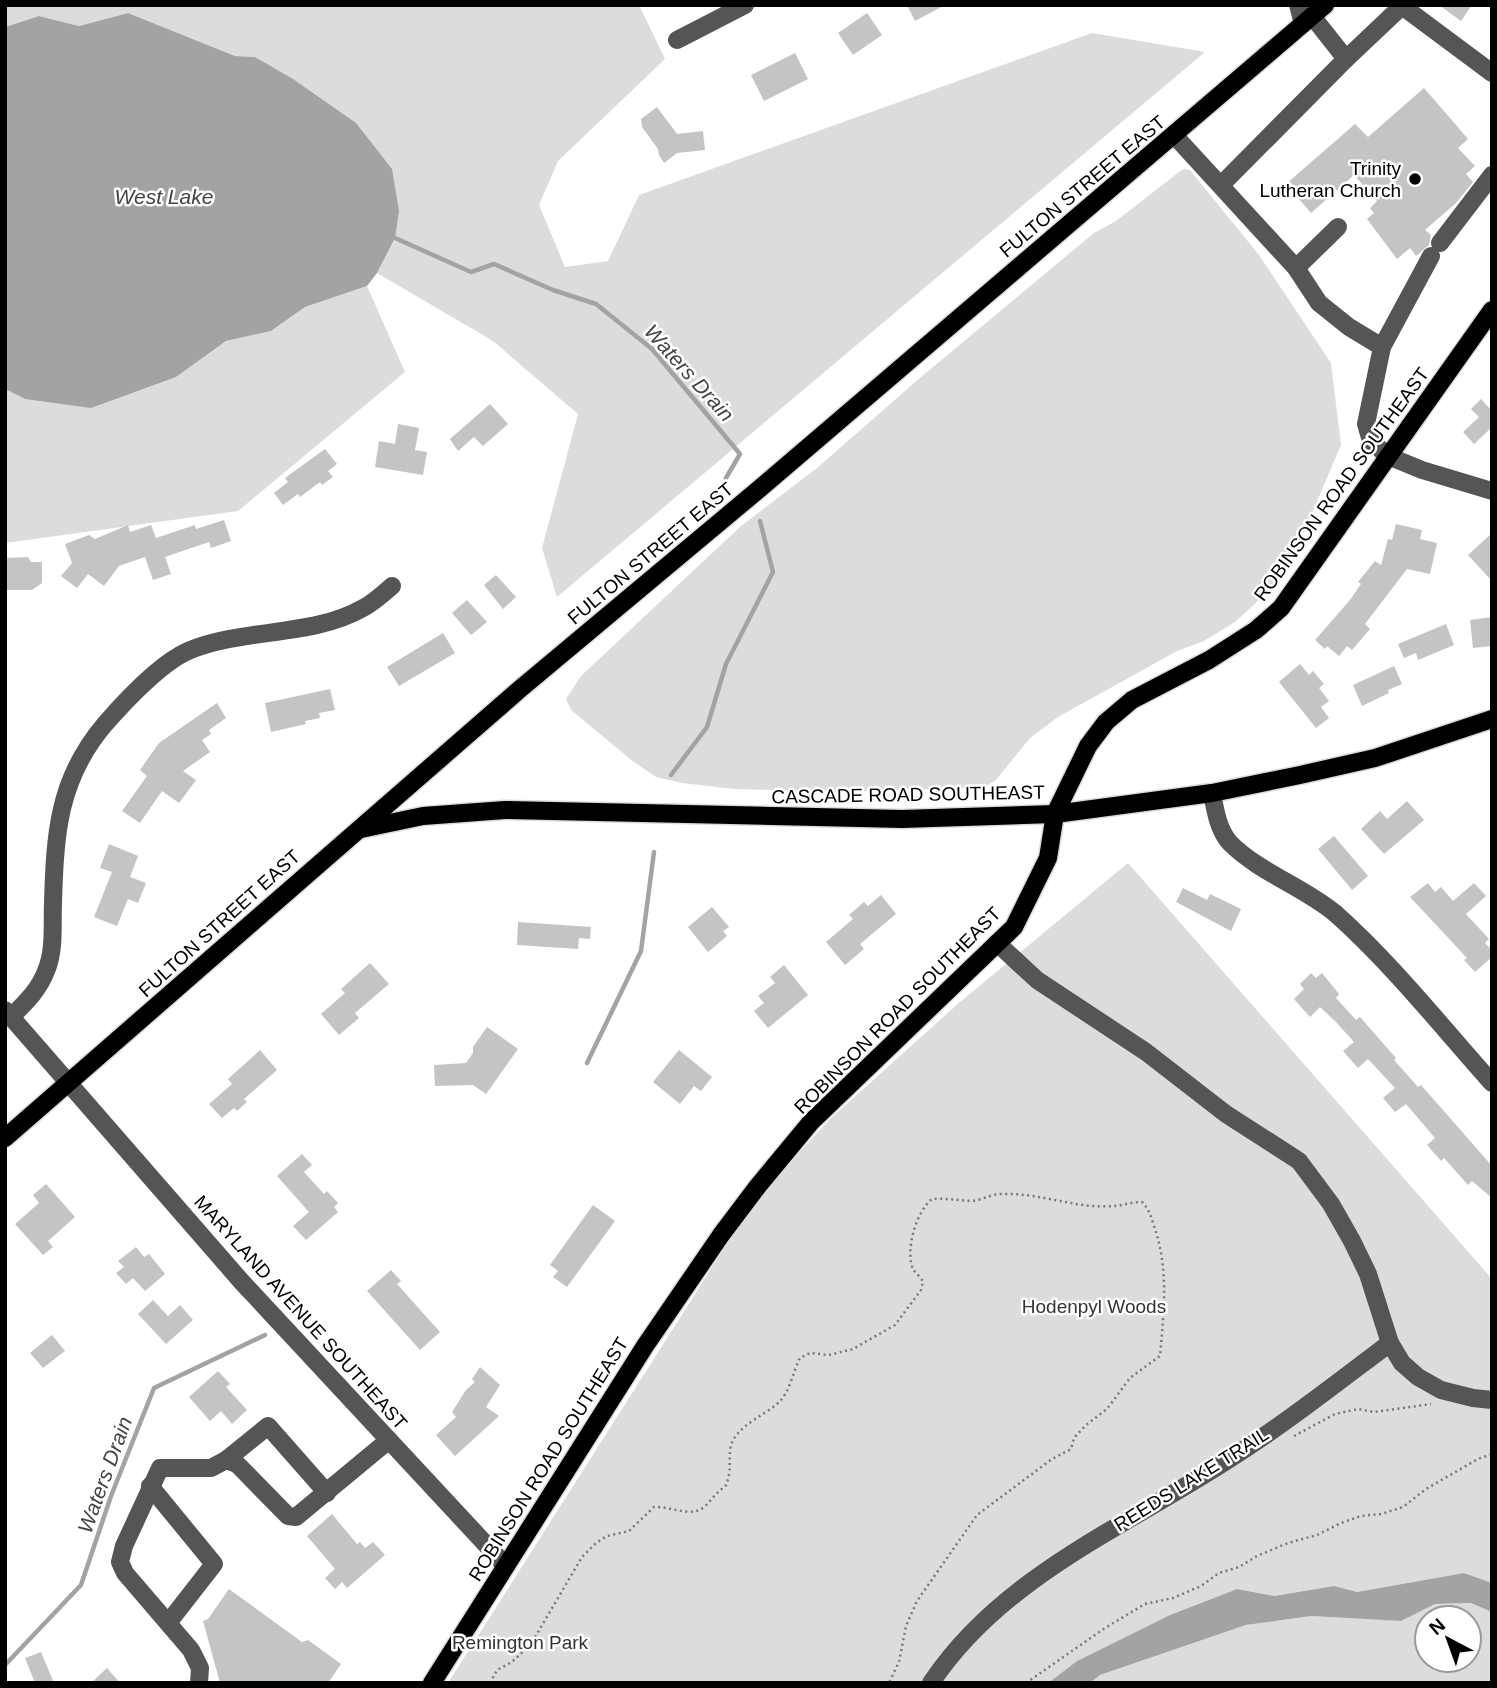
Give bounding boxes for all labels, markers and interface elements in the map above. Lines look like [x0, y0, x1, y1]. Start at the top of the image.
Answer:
street label: FULTON STREET EAST [996, 111, 1169, 262]
place label: Trinity Lutheran Church [1259, 158, 1401, 201]
marker: Trinity Lutheran Church [1407, 171, 1423, 187]
water label: West Lake [115, 185, 213, 208]
water label: Waters Drain [640, 320, 739, 426]
street label: ROBINSON ROAD SOUTHEAST [1250, 363, 1433, 605]
street label: FULTON STREET EAST [564, 478, 737, 629]
street label: CASCADE ROAD SOUTHEAST [771, 782, 1045, 807]
street label: FULTON STREET EAST [135, 845, 304, 1001]
street label: ROBINSON ROAD SOUTHEAST [790, 903, 1005, 1118]
street label: MARYLAND AVENUE SOUTHEAST [190, 1191, 412, 1434]
park label: Hodenpyl Woods [1022, 1296, 1166, 1317]
street label: ROBINSON ROAD SOUTHEAST [465, 1333, 633, 1585]
water label: Waters Drain [73, 1414, 136, 1536]
street label: REEDS LAKE TRAIL [1110, 1423, 1272, 1536]
north arrow [1413, 1604, 1483, 1674]
text: N [1425, 1614, 1449, 1639]
park label: Remington Park [452, 1632, 589, 1653]

